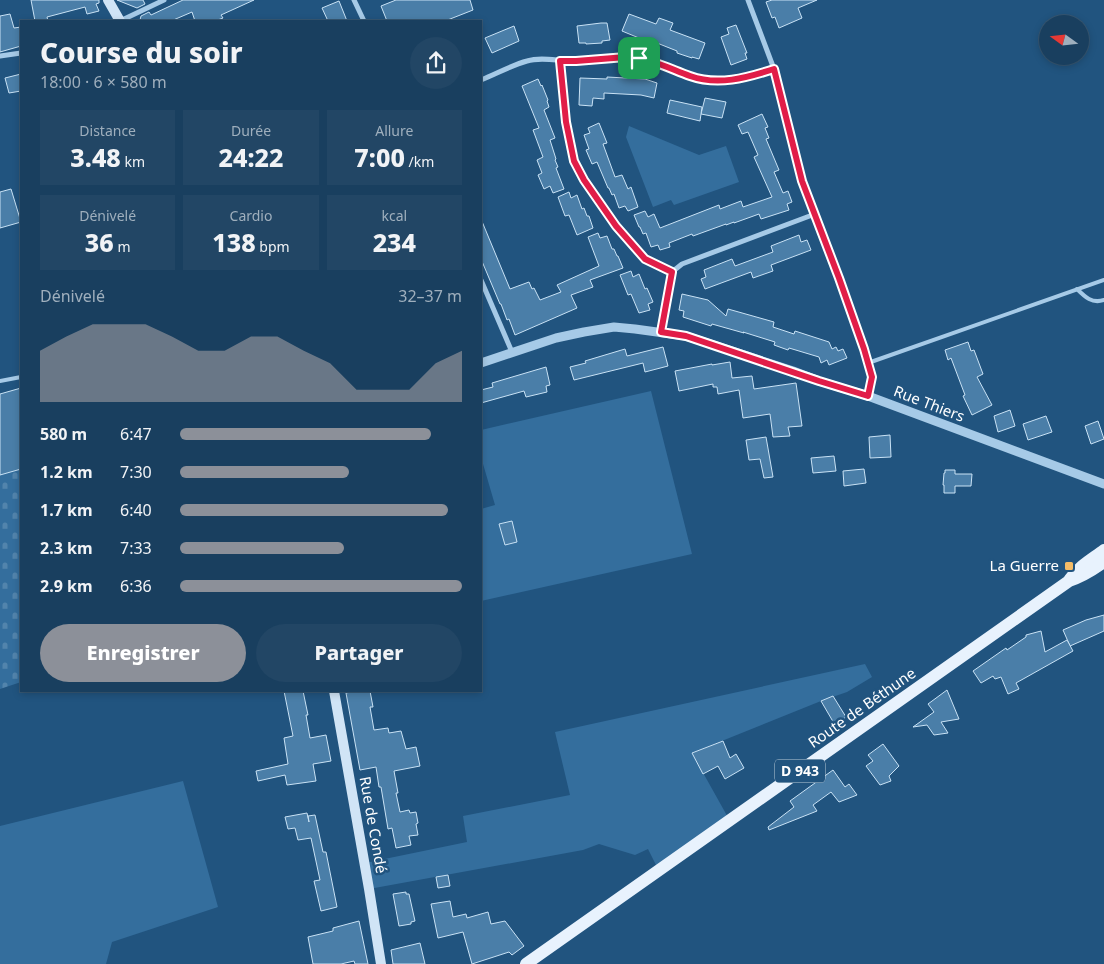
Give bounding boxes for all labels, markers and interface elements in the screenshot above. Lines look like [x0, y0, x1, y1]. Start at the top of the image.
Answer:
north arrow [1039, 15, 1089, 65]
map controls [1039, 15, 1089, 65]
text: Course du soir [40, 33, 242, 71]
button: share [410, 37, 462, 89]
pin [618, 37, 660, 79]
icon: arrive [625, 44, 653, 72]
text: 18:00 · 6 × 580 m [40, 71, 167, 93]
text: Distance [79, 121, 136, 140]
text: Durée [231, 121, 271, 140]
text: Allure [375, 121, 413, 140]
text: 3.48 [70, 140, 121, 174]
text: 24:22 [219, 140, 283, 174]
text: 7:00 [354, 140, 405, 174]
text: km [121, 152, 145, 171]
text: /km [405, 152, 434, 171]
text: Dénivelé [79, 206, 136, 225]
text: Cardio [230, 206, 272, 225]
text: kcal [381, 206, 407, 225]
text: 36 [85, 225, 114, 259]
text: 138 [212, 225, 256, 259]
text: 234 [373, 225, 416, 259]
text: m [114, 237, 130, 256]
text: bpm [256, 237, 290, 256]
text: Dénivelé [40, 285, 105, 307]
text: 32–37 m [398, 285, 462, 307]
street label: Rue Thiers [891, 380, 968, 426]
text: 580 m [40, 423, 87, 445]
text: 6:47 [120, 423, 152, 445]
text: 1.2 km [40, 461, 92, 483]
text: 7:30 [120, 461, 152, 483]
text: 1.7 km [40, 499, 92, 521]
text: 6:40 [120, 499, 152, 521]
text: 2.3 km [40, 537, 92, 559]
text: 7:33 [120, 537, 152, 559]
place label: La Guerre [990, 555, 1059, 575]
marker: La Guerre [1063, 560, 1075, 572]
text: 2.9 km [40, 575, 92, 597]
text: 6:36 [120, 575, 152, 597]
button: Enregistrer [40, 624, 246, 682]
button: Partager [256, 624, 462, 682]
street label: Route de Béthune [804, 663, 919, 752]
road number: D 943 [775, 759, 825, 782]
street label: Rue de Condé [356, 775, 392, 875]

